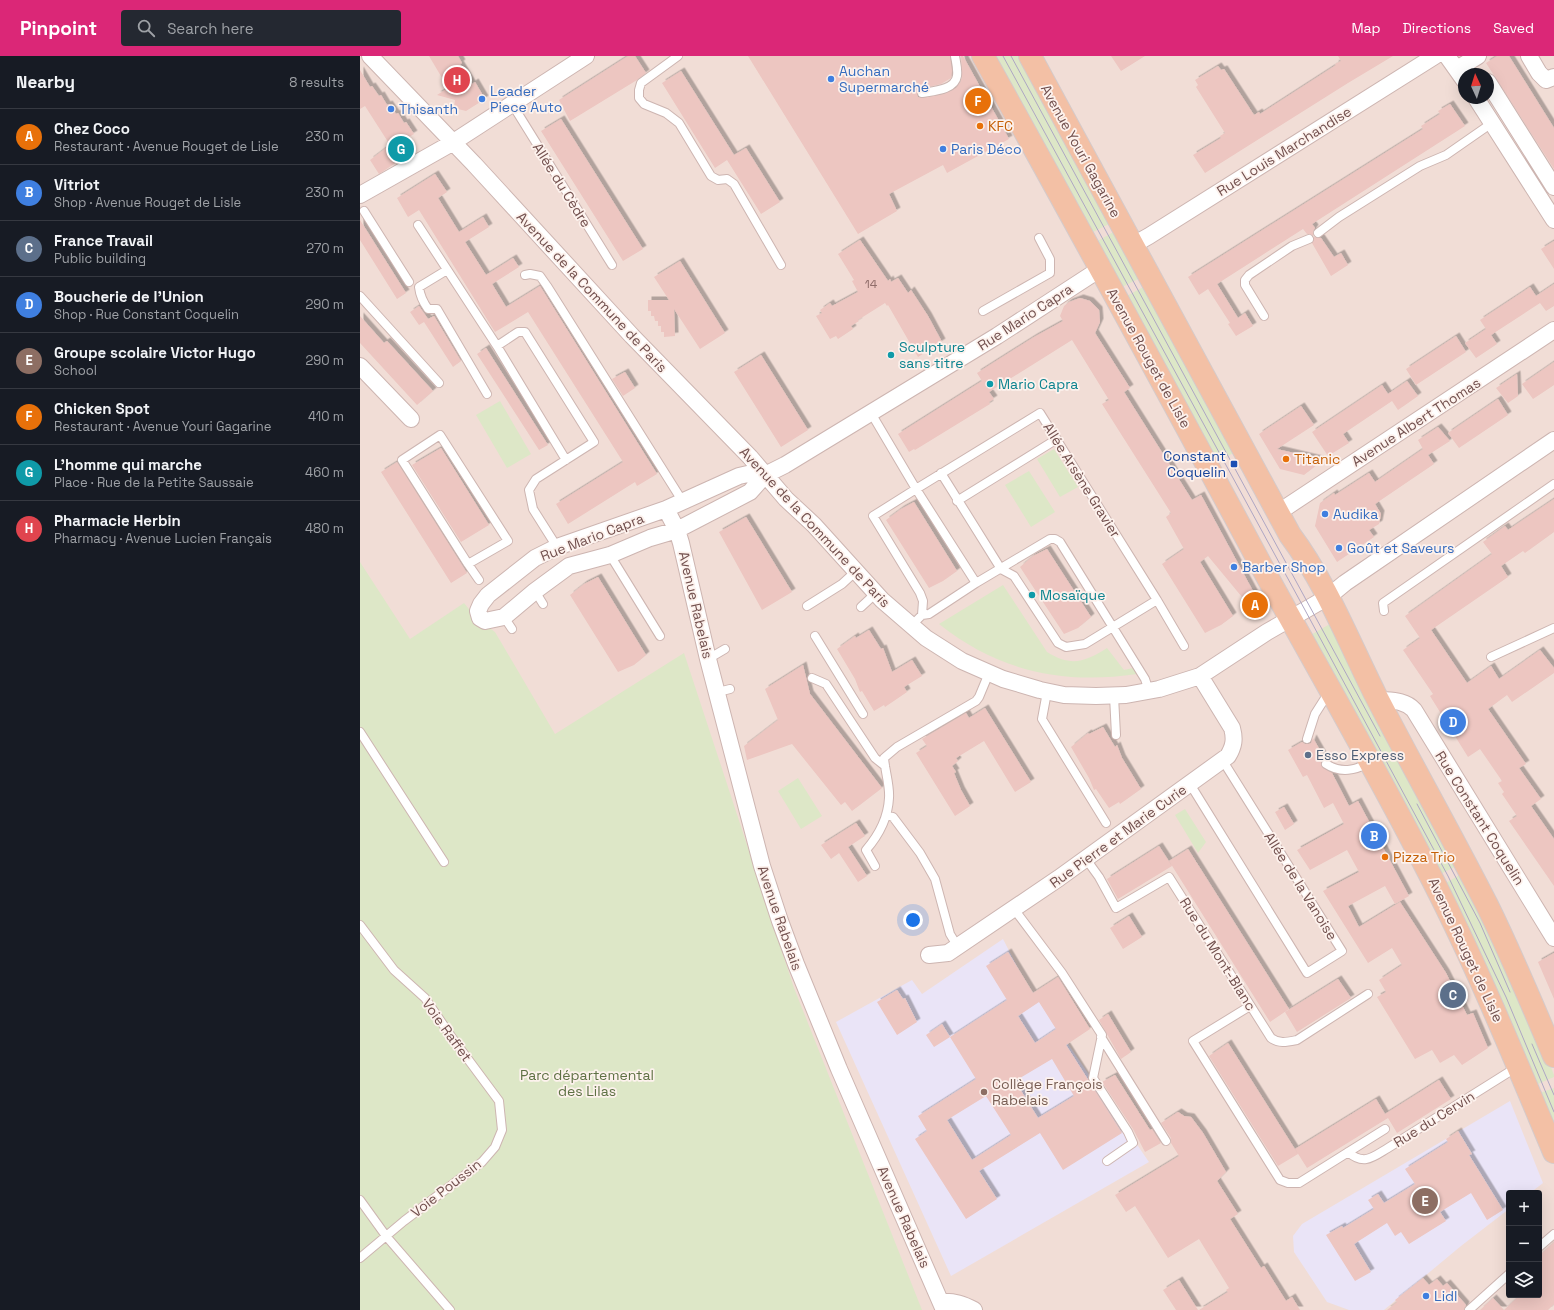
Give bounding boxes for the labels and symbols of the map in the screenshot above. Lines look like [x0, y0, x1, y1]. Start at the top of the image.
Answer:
place label: Auchan Supermarché [839, 62, 929, 96]
pin: H [444, 65, 470, 95]
north arrow [1458, 68, 1494, 104]
marker: Auchan Supermarché [826, 74, 836, 84]
street label: Avenue Youri Gagarine [1037, 81, 1125, 221]
place label: Leader Piece Auto [490, 82, 562, 116]
pin: F [965, 86, 991, 116]
marker: Leader Piece Auto [477, 94, 487, 104]
place label: Thisanth [399, 100, 458, 118]
street label: Rue Louis Marchandise [1213, 102, 1355, 200]
marker: Thisanth [386, 104, 396, 114]
place label: KFC [988, 117, 1013, 135]
marker: KFC [975, 121, 985, 131]
pin: G [388, 134, 414, 164]
street label: Allée du Cèdre [529, 139, 595, 231]
place label: Paris Déco [951, 140, 1022, 158]
marker: Paris Déco [938, 144, 948, 154]
street label: Avenue de la Commune de Paris [513, 208, 671, 376]
house number: 14 [865, 276, 878, 292]
street label: Rue Mario Capra [974, 280, 1076, 354]
street label: Avenue Rouget de Lisle [1103, 285, 1195, 431]
place label: Sculpture sans titre [899, 338, 965, 372]
marker: Sculpture sans titre [886, 350, 896, 360]
street label: Avenue Albert Thomas [1348, 374, 1484, 470]
place label: Mario Capra [998, 375, 1078, 393]
marker: Mario Capra [985, 379, 995, 389]
street label: Allée Arsène Gravier [1039, 419, 1125, 541]
street label: Avenue de la Commune de Paris [736, 443, 894, 611]
place label: Constant Coquelin [1163, 447, 1226, 481]
place label: Titanic [1294, 450, 1340, 468]
marker: Titanic [1281, 454, 1291, 464]
marker: Constant Coquelin [1229, 459, 1239, 469]
place label: Audika [1333, 505, 1378, 523]
street label: Rue Mario Capra [538, 509, 646, 565]
marker: Audika [1320, 509, 1330, 519]
place label: Goût et Saveurs [1347, 539, 1454, 557]
marker: Goût et Saveurs [1334, 543, 1344, 553]
street label: Avenue Rabelais [675, 550, 717, 660]
place label: Barber Shop [1242, 558, 1326, 576]
marker: Barber Shop [1229, 562, 1239, 572]
place label: Mosaïque [1040, 586, 1105, 604]
marker: Mosaïque [1027, 590, 1037, 600]
pin: A [1242, 590, 1268, 620]
pin: D [1440, 707, 1466, 737]
place label: Esso Express [1316, 746, 1404, 764]
street label: Rue Constant Coquelin [1431, 748, 1529, 888]
marker: Esso Express [1303, 750, 1313, 760]
street label: Rue Pierre et Marie Curie [1046, 780, 1190, 892]
pin: B [1361, 821, 1387, 851]
street label: Allée de la Vanoise [1260, 829, 1342, 943]
place label: Pizza Trio [1393, 848, 1455, 866]
marker: Pizza Trio [1380, 852, 1390, 862]
street label: Avenue Rabelais [754, 863, 806, 973]
street label: Avenue Rouget de Lisle [1425, 875, 1507, 1025]
street label: Rue du Mont-Blanc [1176, 894, 1260, 1014]
your location [903, 910, 923, 930]
pin: C [1440, 980, 1466, 1010]
street label: Voie Raffet [418, 995, 476, 1065]
park label: Parc départemental des Lilas [520, 1066, 654, 1100]
place label: Collège François Rabelais [992, 1075, 1103, 1109]
marker: Collège François Rabelais [979, 1087, 989, 1097]
street label: Rue du Cervin [1390, 1087, 1478, 1151]
street label: Voie Poussin [407, 1155, 485, 1221]
street label: Avenue Rabelais [874, 1163, 934, 1271]
pin: E [1412, 1186, 1438, 1216]
place label: Lidl [1434, 1287, 1458, 1305]
marker: Lidl [1421, 1291, 1431, 1301]

